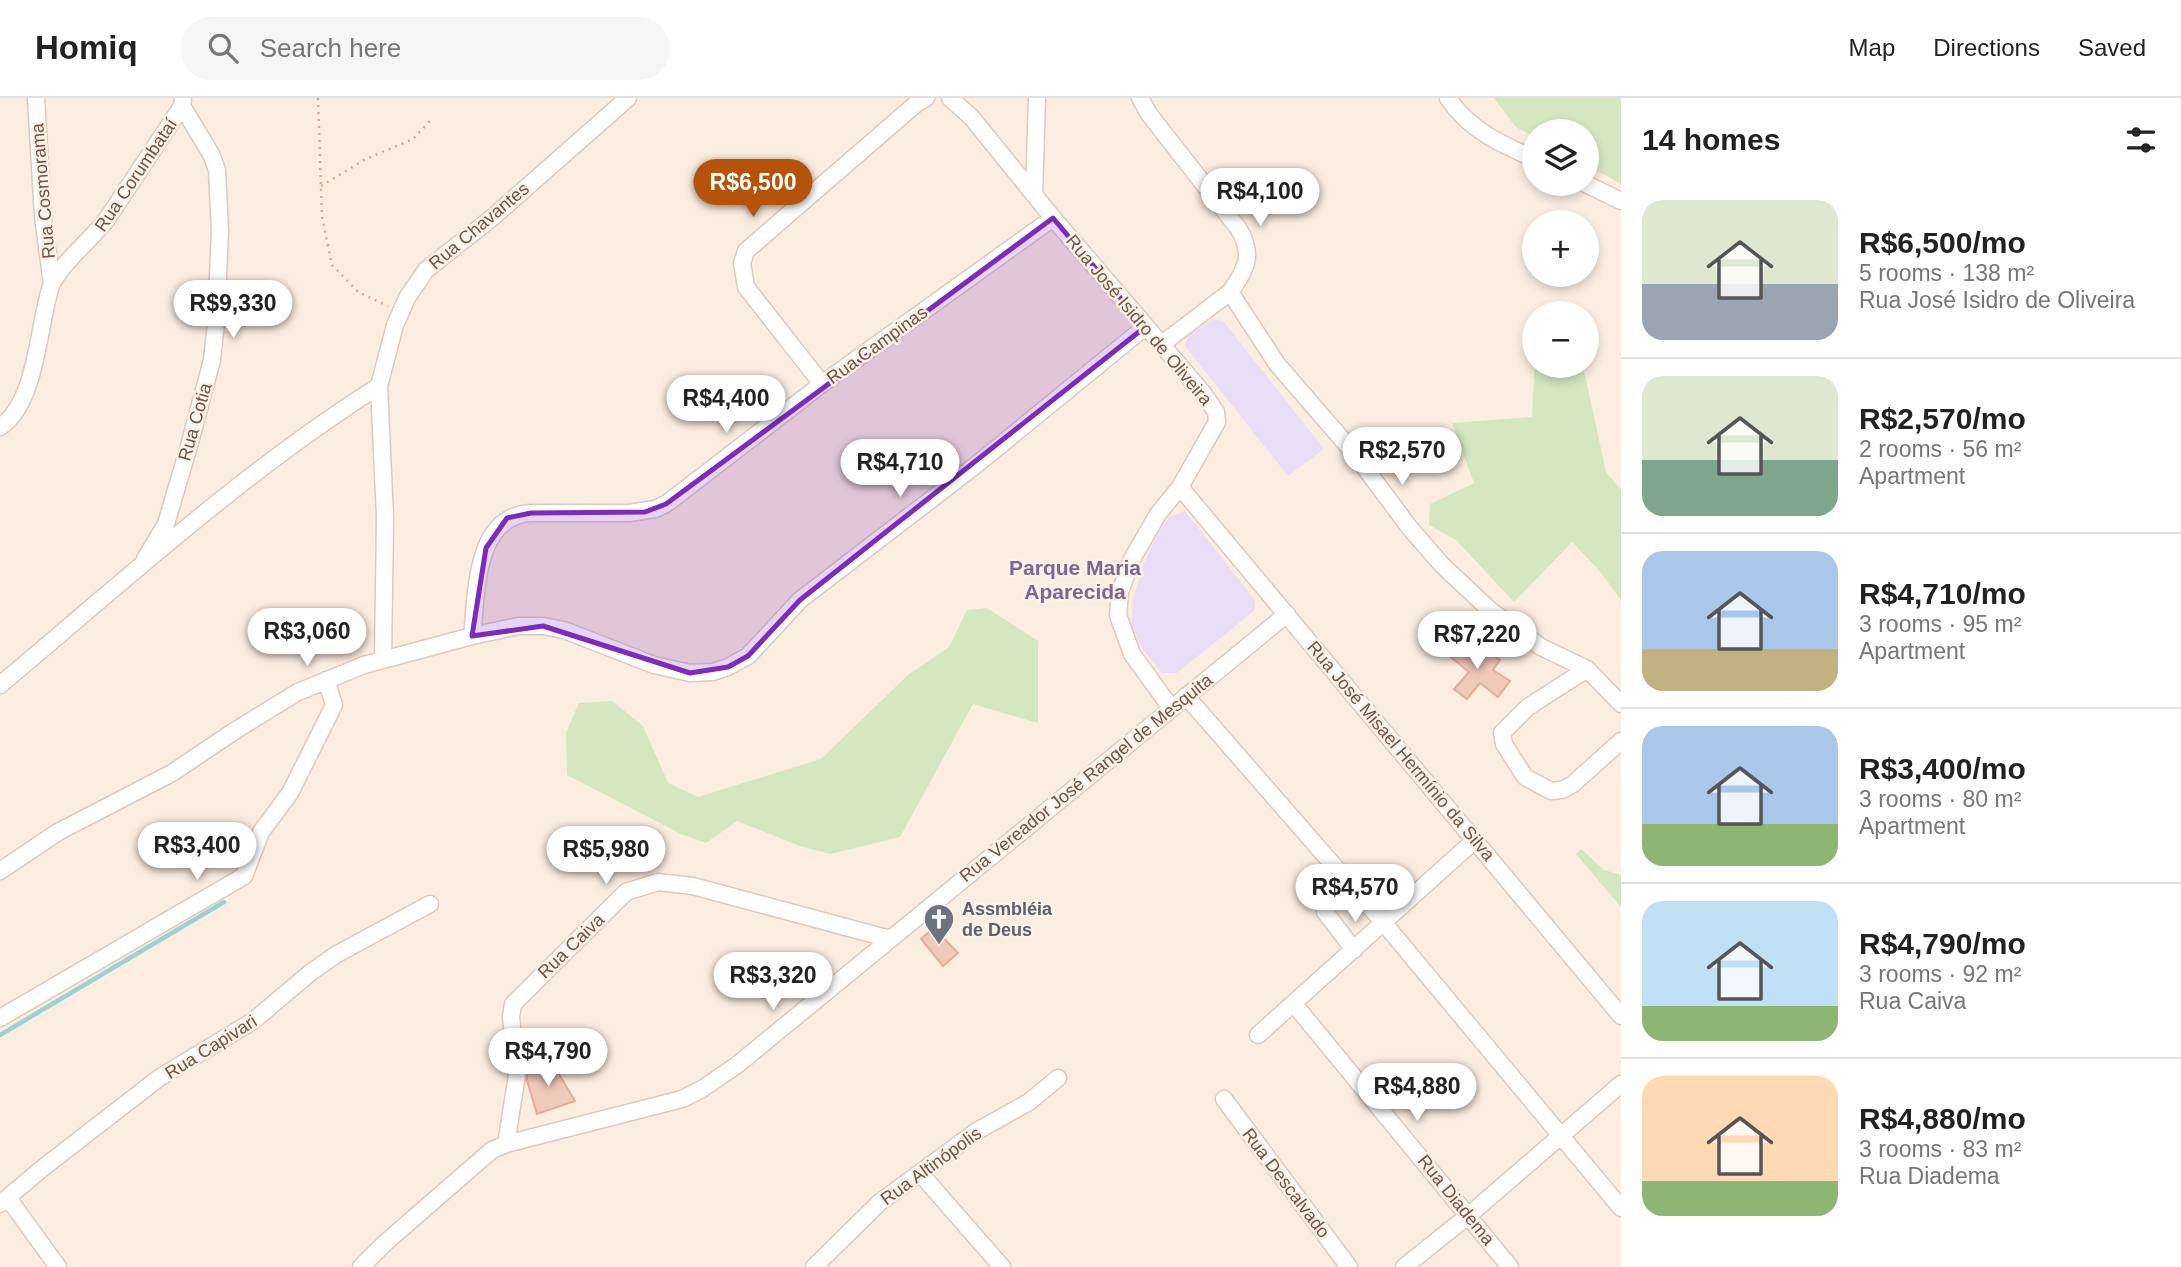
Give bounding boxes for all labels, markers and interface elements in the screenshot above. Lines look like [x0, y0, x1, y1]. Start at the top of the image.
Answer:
search box [180, 17, 670, 80]
text: Homiq [35, 29, 138, 66]
icon: search [204, 29, 242, 67]
text: Search here [260, 33, 401, 63]
text: Map [1849, 34, 1895, 61]
text: Directions [1933, 34, 2040, 61]
text: Saved [2078, 34, 2146, 61]
street label: Rua Corumbataí [91, 115, 181, 235]
map controls [1522, 119, 1599, 378]
button: layers [1522, 119, 1599, 196]
street label: Rua Cosmorama [27, 121, 59, 260]
icon: filters [2122, 121, 2160, 159]
text: 14 homes [1642, 123, 1780, 156]
pin: R$6,500 [688, 159, 818, 219]
text: R$6,500 [710, 169, 796, 195]
pin: R$4,100 [1195, 169, 1325, 228]
street label: Rua Chavantes [425, 178, 533, 274]
text: R$4,100 [1217, 178, 1303, 204]
button: + [1522, 210, 1599, 287]
text: R$6,500/mo [1859, 226, 2026, 259]
icon: home [1698, 228, 1782, 312]
street label: Rua José Isidro de Oliveira [1062, 231, 1217, 410]
text: 5 rooms · 138 m² [1859, 260, 2034, 286]
pin: R$9,330 [168, 280, 298, 340]
text: Rua José Isidro de Oliveira [1859, 287, 2135, 313]
text: R$9,330 [190, 290, 276, 316]
button: − [1522, 301, 1599, 378]
street label: Rua Campinas [823, 302, 931, 388]
pin: R$4,400 [661, 376, 791, 435]
street label: Rua Cotia [174, 380, 216, 463]
text: R$4,400 [683, 385, 769, 411]
text: R$2,570/mo [1859, 402, 2026, 435]
icon: home [1698, 404, 1782, 488]
pin: R$2,570 [1337, 428, 1467, 487]
text: 2 rooms · 56 m² [1859, 436, 2021, 462]
text: R$2,570 [1359, 437, 1445, 463]
pin: R$4,710 [835, 440, 965, 499]
text: R$4,710 [857, 449, 943, 475]
text: Apartment [1859, 463, 1965, 489]
district label: Parque Maria Aparecida [1009, 556, 1141, 603]
text: R$4,710/mo [1859, 577, 2026, 610]
icon: home [1698, 579, 1782, 663]
pin: R$3,060 [242, 608, 372, 668]
text: 3 rooms · 95 m² [1859, 611, 2021, 637]
pin: R$7,220 [1412, 612, 1542, 671]
text: R$3,060 [264, 618, 350, 644]
text: R$7,220 [1434, 621, 1520, 647]
street label: Rua José Misael Hermínio da Silva [1303, 637, 1499, 865]
text: Apartment [1859, 638, 1965, 664]
street label: Rua Vereador José Rangel de Mesquita [956, 669, 1217, 886]
text: R$3,400/mo [1859, 752, 2026, 785]
icon: home [1698, 754, 1782, 838]
text: 3 rooms · 80 m² [1859, 786, 2021, 812]
text: Apartment [1859, 813, 1965, 839]
pin: R$3,400 [132, 822, 262, 882]
pin: R$5,980 [541, 826, 671, 886]
text: R$3,400 [154, 832, 240, 858]
text: R$5,980 [563, 836, 649, 862]
pin: R$4,570 [1290, 864, 1420, 924]
text: R$4,570 [1312, 874, 1398, 900]
place label: Assmbléia de Deus [962, 899, 1053, 940]
church icon: Assmbléia de Deus [922, 902, 956, 946]
street label: Rua Caiva [534, 909, 609, 982]
text: R$4,790/mo [1859, 927, 2026, 960]
icon: home [1698, 929, 1782, 1013]
pin: R$3,320 [708, 953, 838, 1012]
text: 3 rooms · 92 m² [1859, 961, 2021, 987]
text: R$3,320 [730, 962, 816, 988]
text: Rua Caiva [1859, 988, 1966, 1014]
street label: Rua Capivari [162, 1011, 260, 1083]
pin: R$4,790 [483, 1028, 613, 1088]
text: R$4,790 [505, 1038, 591, 1064]
pin: R$4,880 [1352, 1063, 1482, 1123]
text: R$4,880 [1374, 1073, 1460, 1099]
text: R$4,880/mo [1859, 1102, 2026, 1135]
icon: home [1698, 1104, 1782, 1188]
street label: Rua Altinópolis [877, 1123, 985, 1209]
street label: Rua Descalvado [1238, 1124, 1334, 1242]
text: 3 rooms · 83 m² [1859, 1136, 2021, 1162]
street label: Rua Diadema [1414, 1151, 1499, 1250]
text: Rua Diadema [1859, 1163, 2000, 1189]

